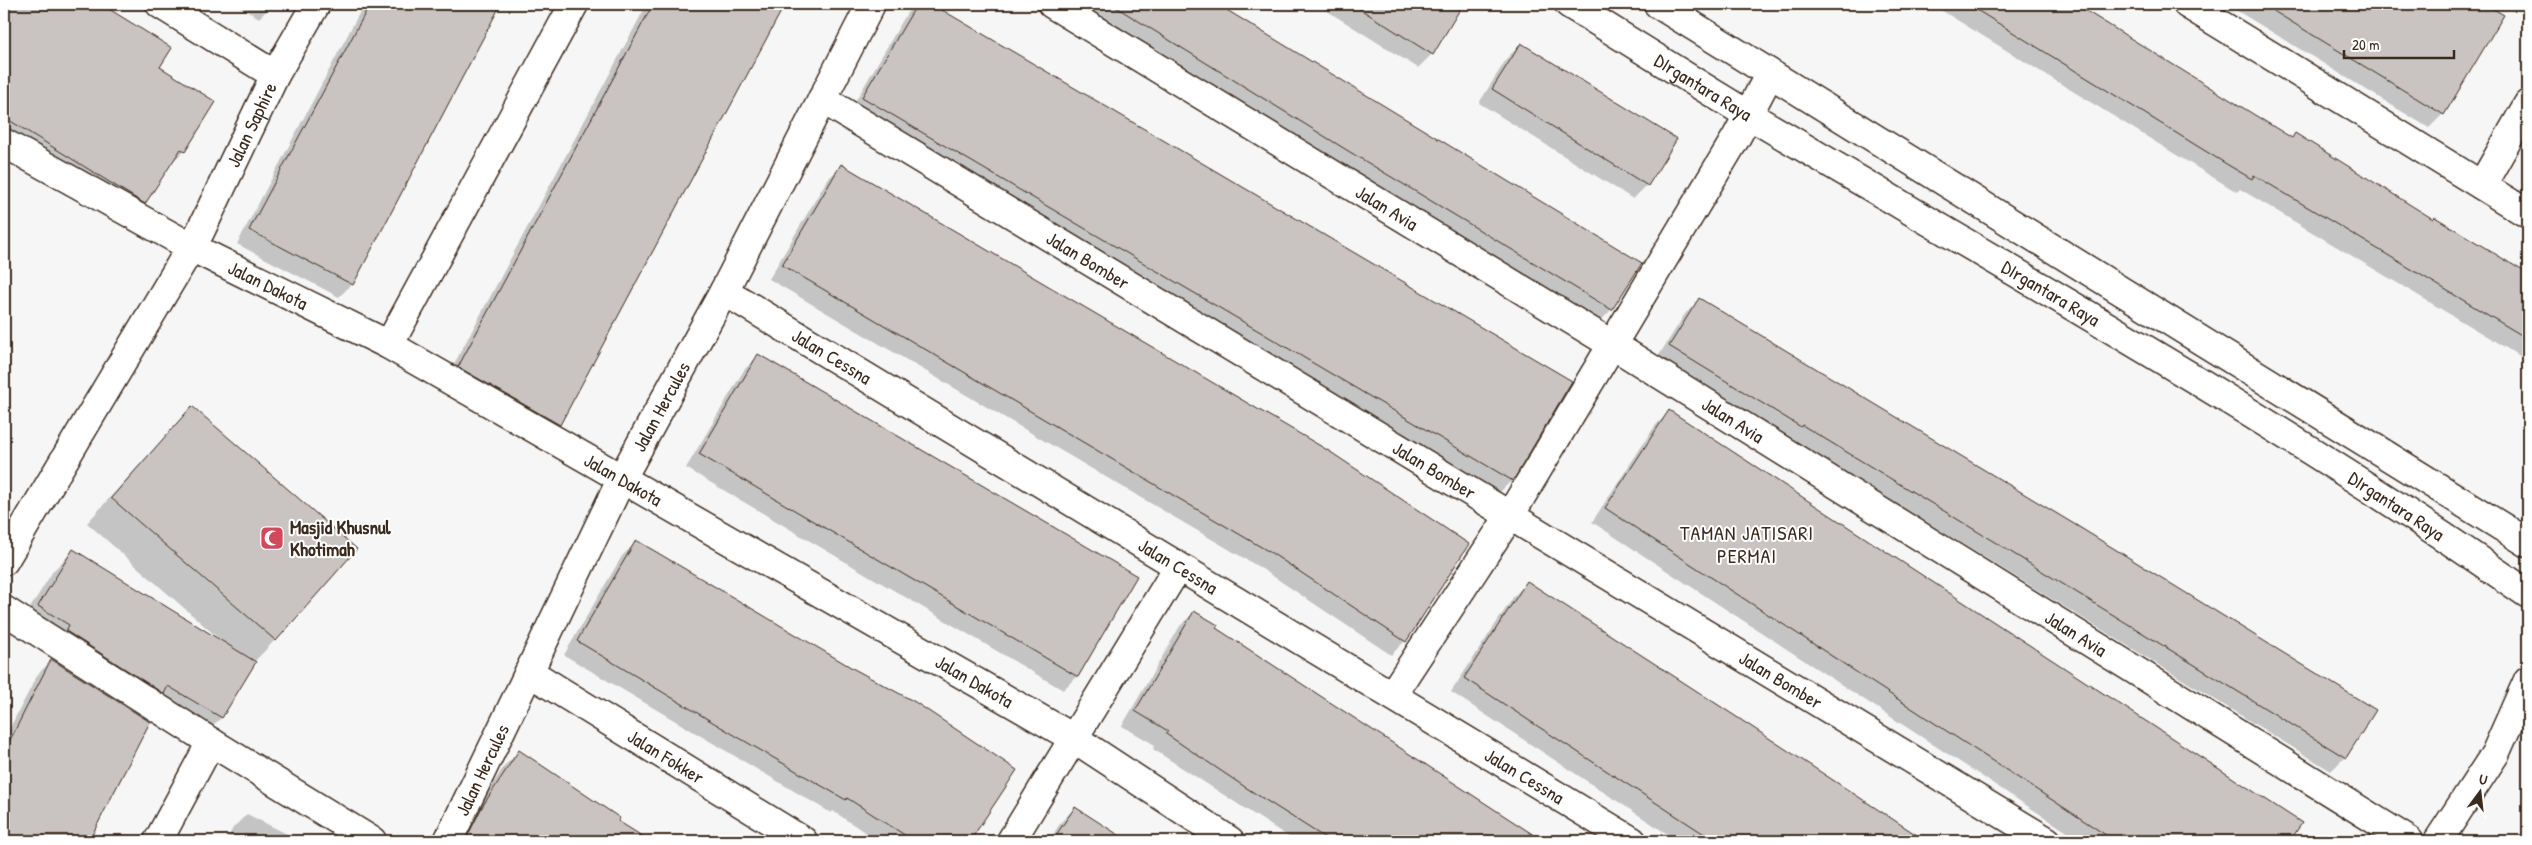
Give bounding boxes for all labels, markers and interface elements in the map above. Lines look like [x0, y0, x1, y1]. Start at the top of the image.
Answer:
scale bar [2344, 28, 2454, 60]
text: 20 m [2352, 34, 2379, 55]
street label: DIrgantara Raya [1650, 47, 1757, 127]
street label: Jalan Saphire [220, 77, 283, 171]
street label: Jalan Avia [1351, 179, 1423, 237]
street label: Jalan Bomber [1042, 225, 1135, 296]
street label: Jalan Dakota [224, 254, 313, 316]
street label: DIrgantara Raya [1997, 254, 2105, 333]
street label: Jalan Cessna [787, 322, 877, 391]
street label: Jalan Hercules [626, 357, 696, 456]
street label: Jalan Avia [1697, 391, 1770, 449]
street label: Jalan Bomber [1388, 435, 1481, 505]
street label: Jalan Dakota [579, 447, 667, 512]
street label: DIrgantara Raya [2343, 465, 2450, 547]
place label: Masjid Khusnul Khotimah [290, 514, 392, 562]
district label: TAMAN JATISARI PERMAI [1680, 519, 1814, 569]
mosque icon: Masjid Khusnul Khotimah [259, 525, 285, 551]
street label: Jalan Cessna [1134, 532, 1223, 600]
street label: Jalan Avia [2040, 604, 2112, 663]
street label: Jalan Bomber [1734, 645, 1828, 715]
street label: Jalan Dakota [931, 649, 1019, 714]
street label: Jalan Hercules [449, 720, 515, 820]
street label: Jalan Fokker [623, 723, 710, 790]
street label: Jalan Cessna [1480, 742, 1570, 810]
north arrow [2454, 768, 2504, 818]
text: U [2477, 769, 2490, 789]

